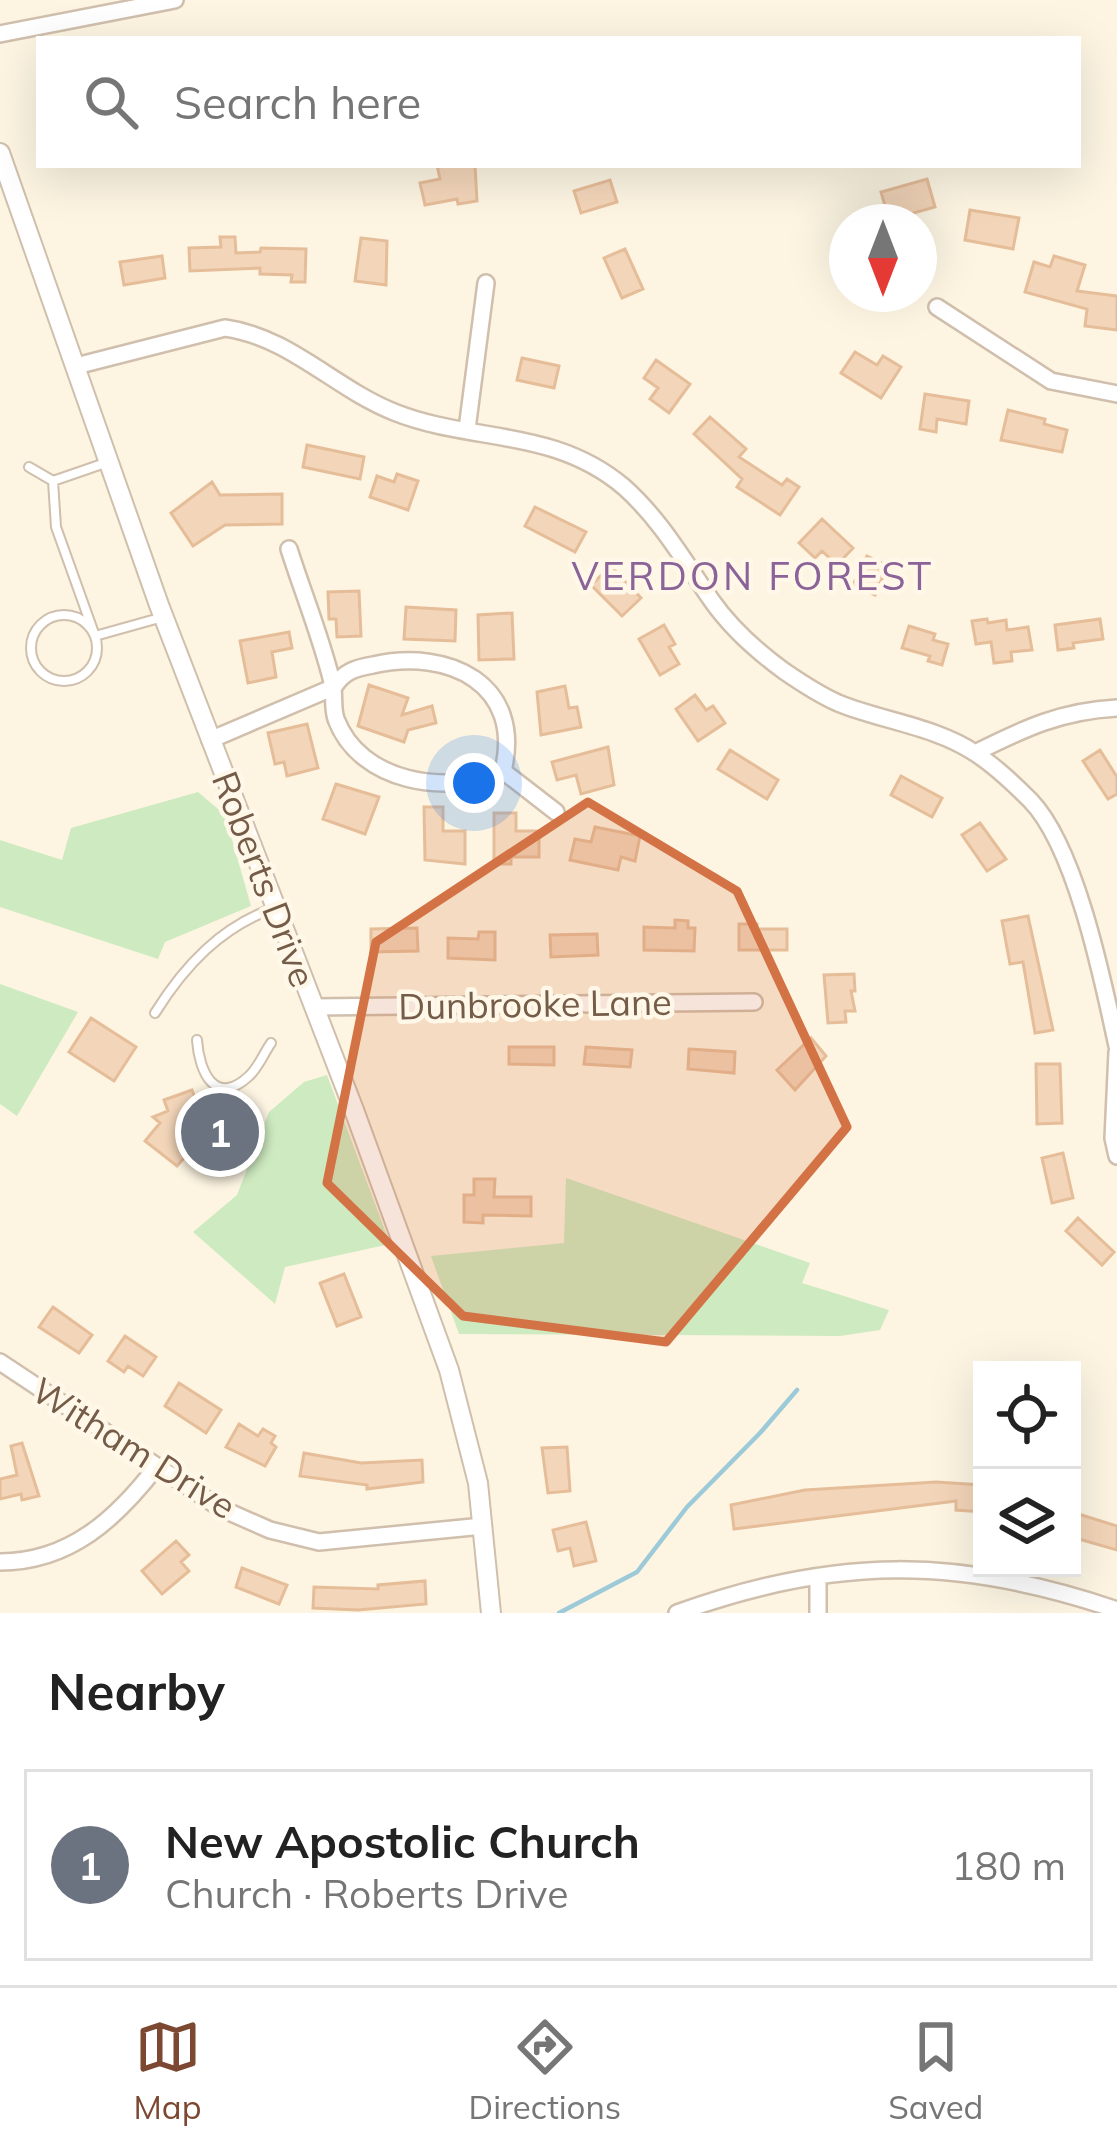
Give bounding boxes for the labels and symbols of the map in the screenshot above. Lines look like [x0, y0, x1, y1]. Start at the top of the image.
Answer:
north arrow [829, 204, 937, 312]
district label: VERDON FOREST [572, 551, 934, 600]
your location [444, 753, 504, 813]
street label: Roberts Drive [203, 765, 326, 993]
street label: Dunbrooke Lane [398, 979, 672, 1028]
pin: 1 [181, 1087, 259, 1177]
street label: Witham Drive [24, 1367, 245, 1528]

